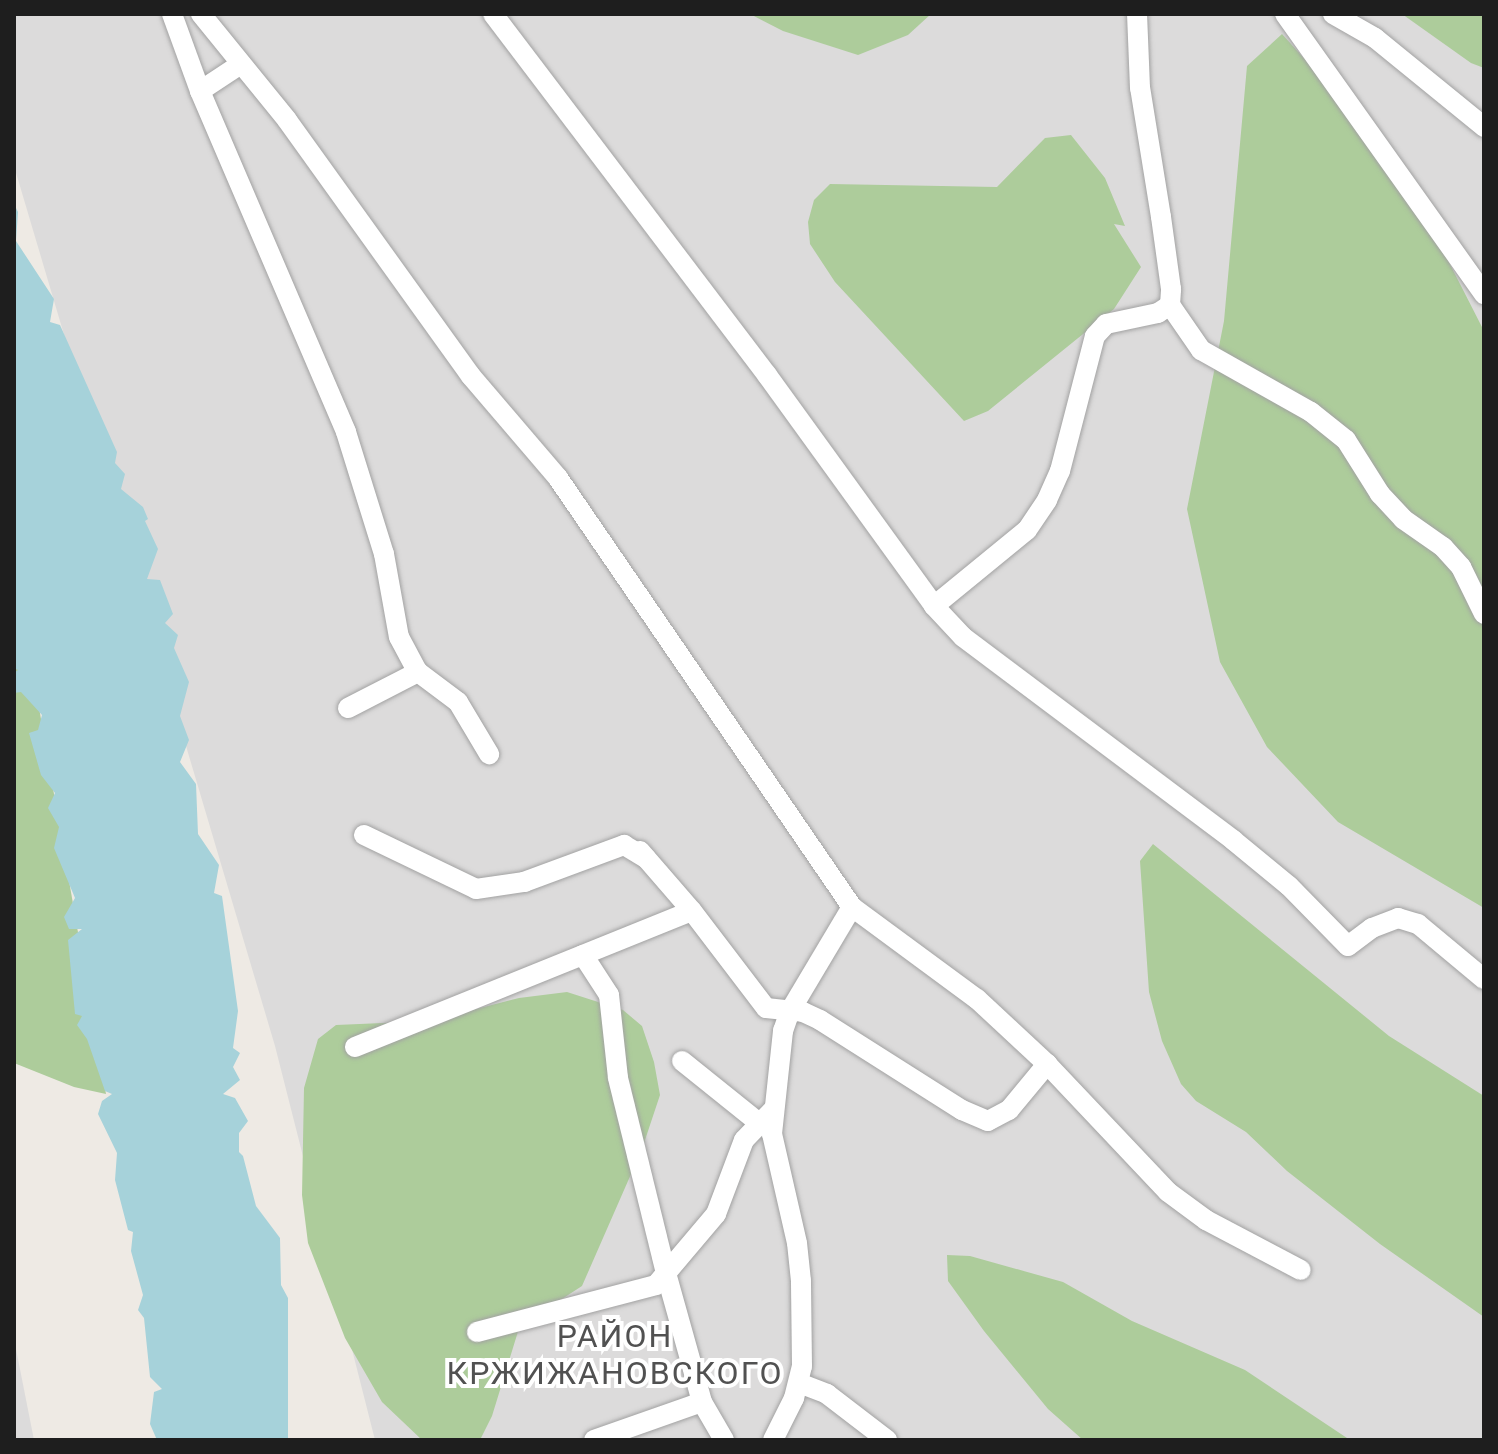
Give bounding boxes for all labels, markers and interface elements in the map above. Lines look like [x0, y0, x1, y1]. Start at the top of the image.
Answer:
district label: РАЙОН КРЖИЖАНОВСКОГО [447, 1318, 783, 1393]

